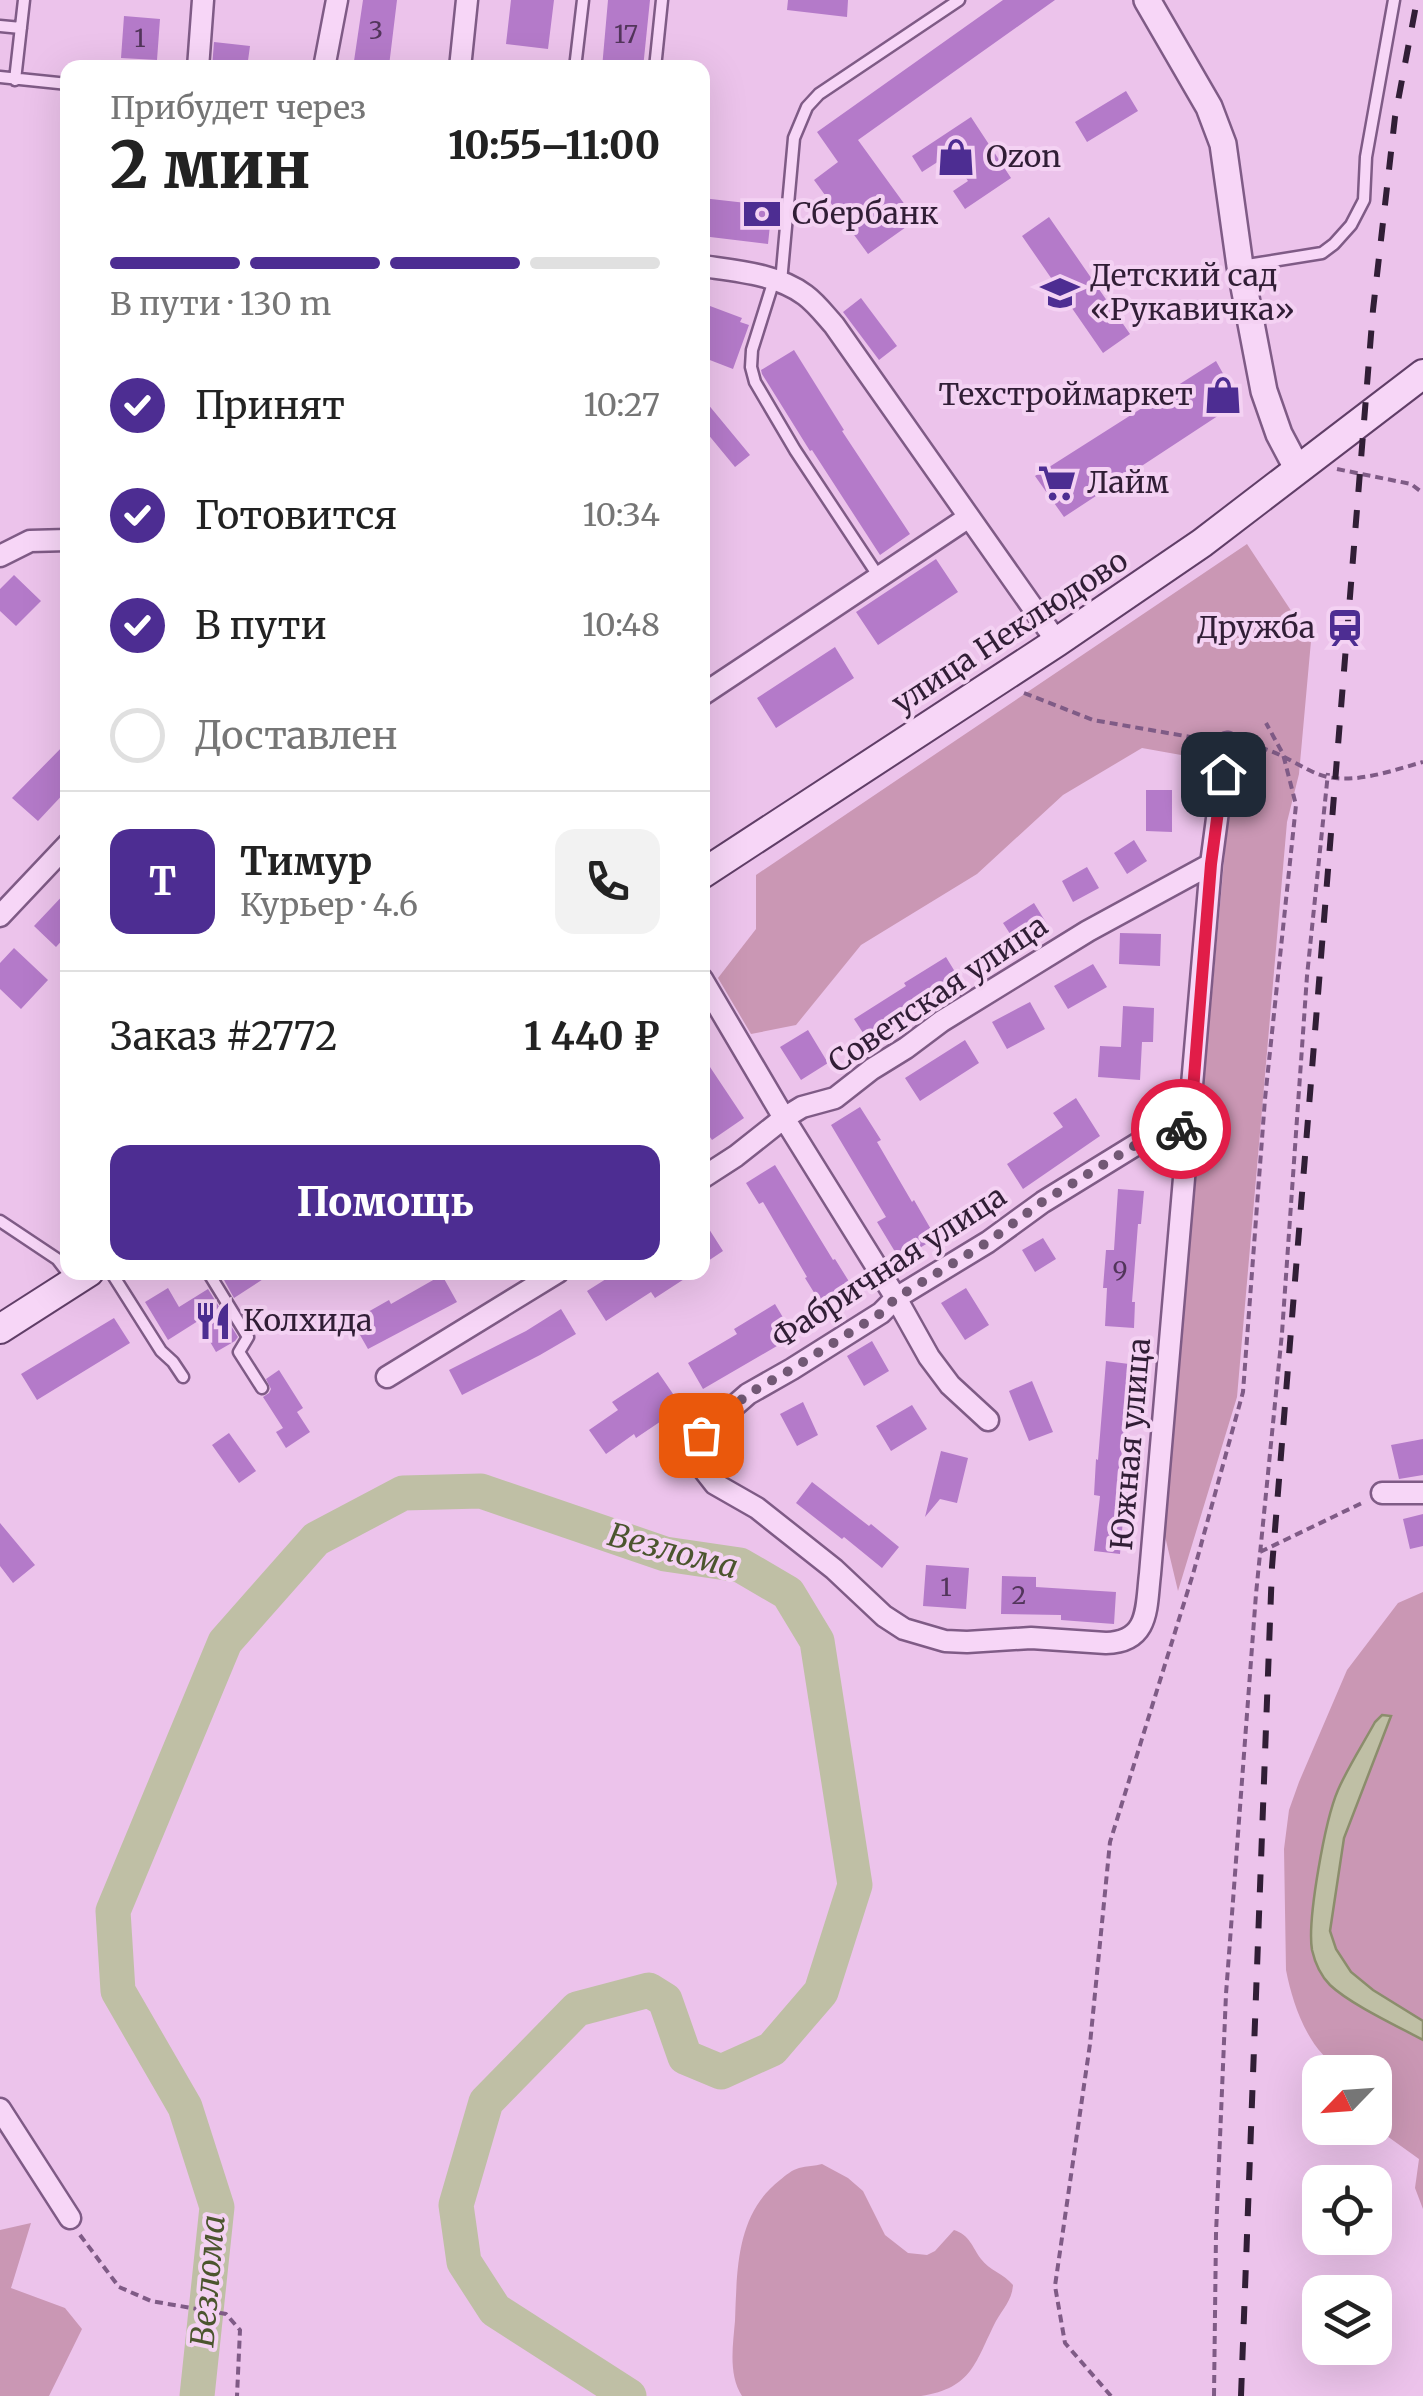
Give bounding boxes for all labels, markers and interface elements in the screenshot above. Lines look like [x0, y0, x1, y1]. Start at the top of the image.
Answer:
house number: 3 [369, 14, 383, 46]
house number: 17 [614, 18, 638, 50]
house number: 1 [134, 22, 146, 54]
text: Прибудет через [110, 88, 366, 128]
text: 10:55–11:00 [448, 122, 660, 169]
text: 2 мин [110, 124, 311, 206]
shop icon: Ozon [935, 136, 977, 178]
place label: Ozon [986, 137, 1061, 175]
bank icon: Сбербанк [741, 193, 783, 235]
place label: Сбербанк [792, 194, 938, 232]
place label: Детский сад «Рукавичка» [1090, 256, 1295, 328]
school or university icon: Детский сад «Рукавичка» [1039, 272, 1081, 314]
text: В пути · 130 m [110, 284, 331, 324]
shop icon: Техстроймаркет [1202, 374, 1244, 416]
place label: Техстроймаркет [939, 375, 1193, 413]
icon: check [110, 378, 165, 433]
text: Принят [195, 382, 345, 429]
text: 10:27 [583, 385, 660, 425]
supermarket icon: Лайм [1036, 462, 1078, 504]
place label: Лайм [1087, 463, 1169, 501]
icon: check [110, 488, 165, 543]
text: Готовится [195, 492, 397, 539]
text: 10:34 [583, 495, 660, 535]
street label: улица Неклюдово [884, 541, 1134, 722]
icon: check [110, 598, 165, 653]
text: В пути [195, 602, 327, 649]
text: 10:48 [582, 605, 660, 645]
station icon: Дружба [1324, 607, 1366, 649]
place label: Дружба [1197, 608, 1315, 646]
text: Доставлен [195, 712, 398, 759]
pin [1181, 732, 1266, 817]
icon: home [1196, 747, 1251, 802]
button: phone [555, 829, 660, 934]
text: Тимур [240, 838, 372, 885]
text: Т [149, 858, 176, 905]
text: Курьер · 4.6 [240, 885, 418, 925]
street label: Советская улица [821, 906, 1054, 1081]
text: Заказ #2772 [110, 1013, 338, 1060]
text: 1 440 ₽ [524, 1013, 660, 1060]
courier [1131, 1079, 1231, 1179]
icon: bike [1154, 1102, 1209, 1157]
button: Помощь [110, 1145, 660, 1260]
street label: Фабричная улица [764, 1176, 1013, 1356]
house number: 9 [1112, 1254, 1128, 1286]
restaurant icon: Колхида [192, 1300, 234, 1342]
place label: Колхида [243, 1301, 372, 1339]
street label: Южная улица [1102, 1336, 1158, 1552]
pin [659, 1393, 744, 1478]
icon: bag [674, 1408, 729, 1463]
water label: Везлома [604, 1515, 742, 1587]
house number: 1 [940, 1571, 952, 1603]
house number: 2 [1012, 1579, 1026, 1611]
north arrow [1302, 2055, 1392, 2145]
map controls [1302, 2055, 1392, 2365]
button: locate [1302, 2165, 1392, 2255]
water label: Везлома [182, 2213, 234, 2349]
button: layers [1302, 2275, 1392, 2365]

